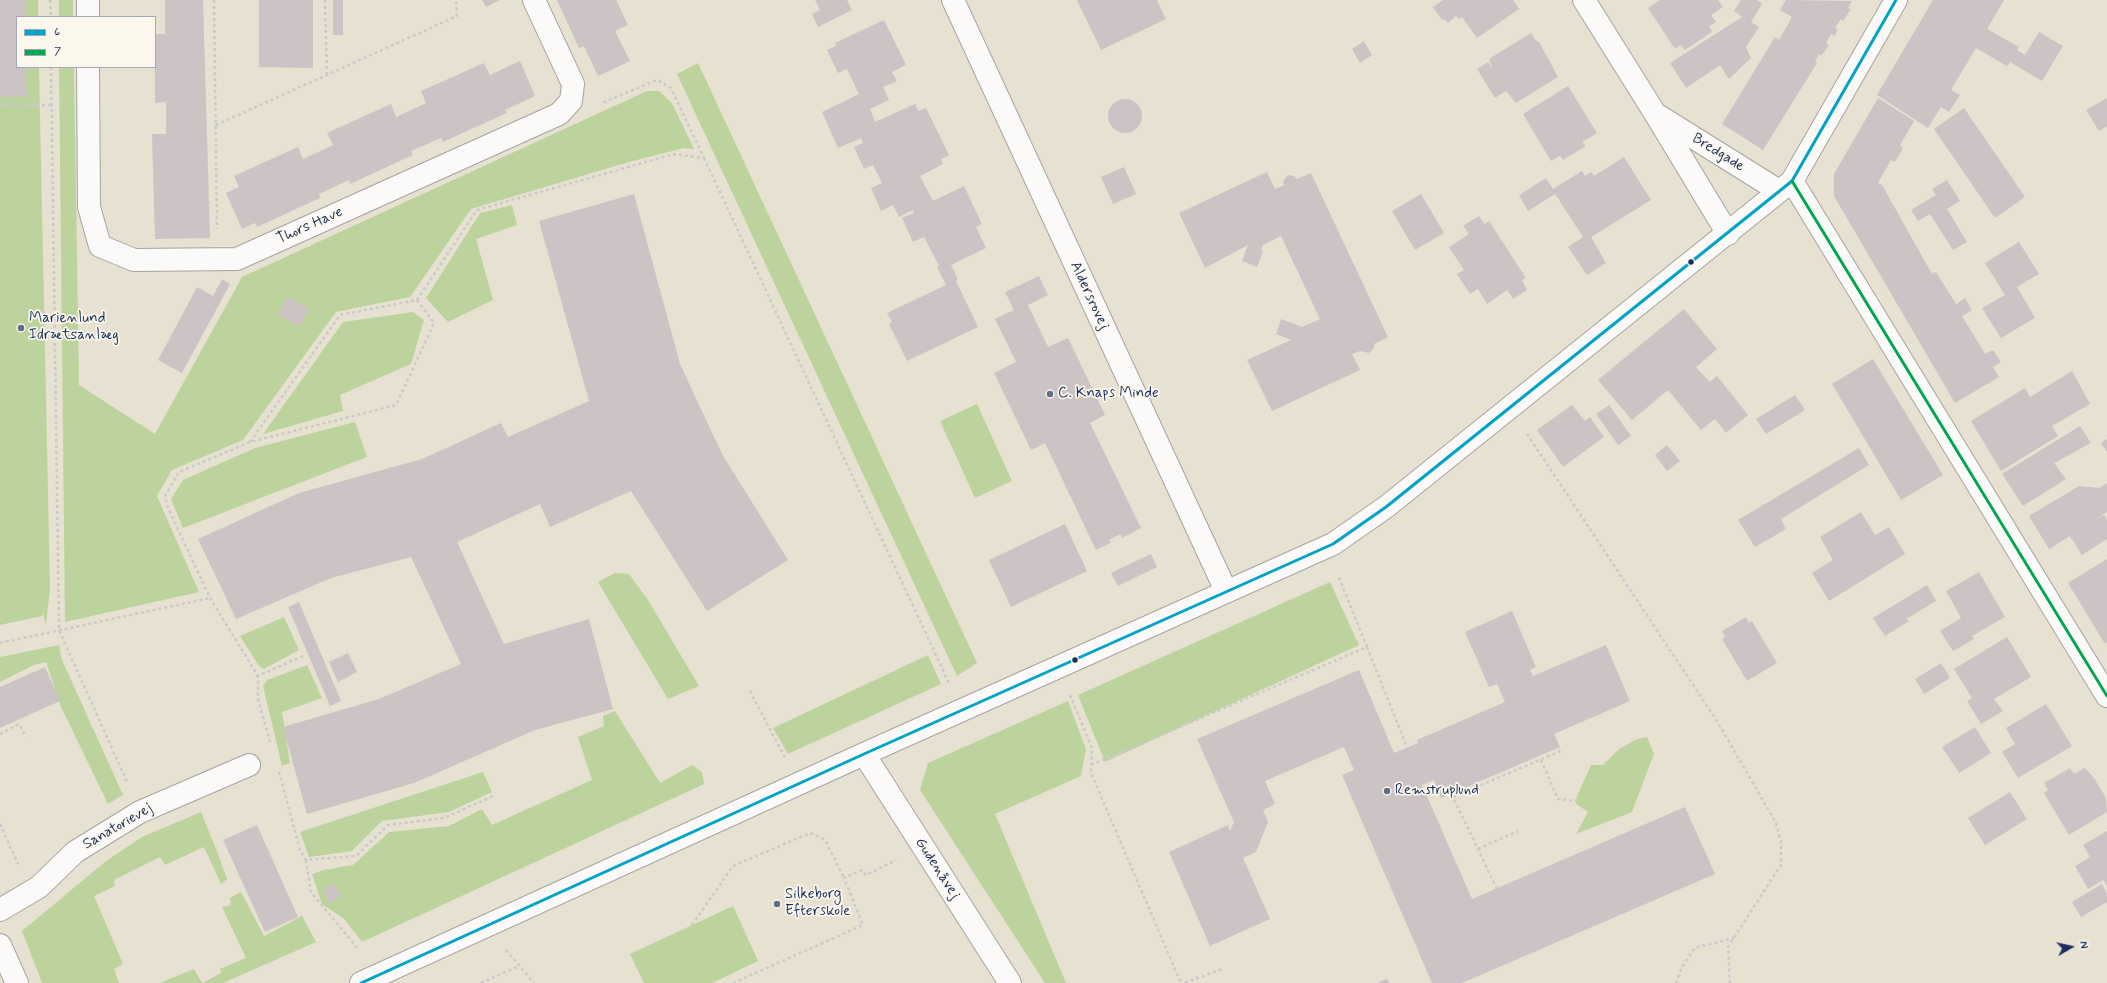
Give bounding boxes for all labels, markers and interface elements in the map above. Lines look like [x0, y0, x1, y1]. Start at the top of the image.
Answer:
legend [16, 16, 156, 68]
text: 6 [54, 24, 60, 40]
text: 7 [54, 44, 61, 60]
street label: Bredgade [1688, 130, 1748, 176]
street label: Thors Have [274, 203, 346, 249]
unlabelled marker [1686, 257, 1696, 267]
street label: Aldersrovej [1065, 259, 1113, 333]
place label: Marienlund Idrætsanlæg [29, 310, 119, 345]
marker: Marienlund Idrætsanlæg [16, 323, 26, 333]
place label: C. Knaps Minde [1058, 385, 1159, 403]
marker: C. Knaps Minde [1045, 389, 1055, 399]
unlabelled marker [1070, 655, 1080, 665]
place label: Remstruplund [1395, 782, 1479, 800]
marker: Remstruplund [1382, 786, 1392, 796]
street label: Sanatorievej [80, 800, 156, 854]
street label: Gudenåvej [910, 835, 964, 903]
place label: Silkeborg Efterskole [785, 886, 850, 921]
marker: Silkeborg Efterskole [772, 899, 782, 909]
north arrow [2051, 927, 2091, 967]
text: N [2075, 940, 2090, 950]

